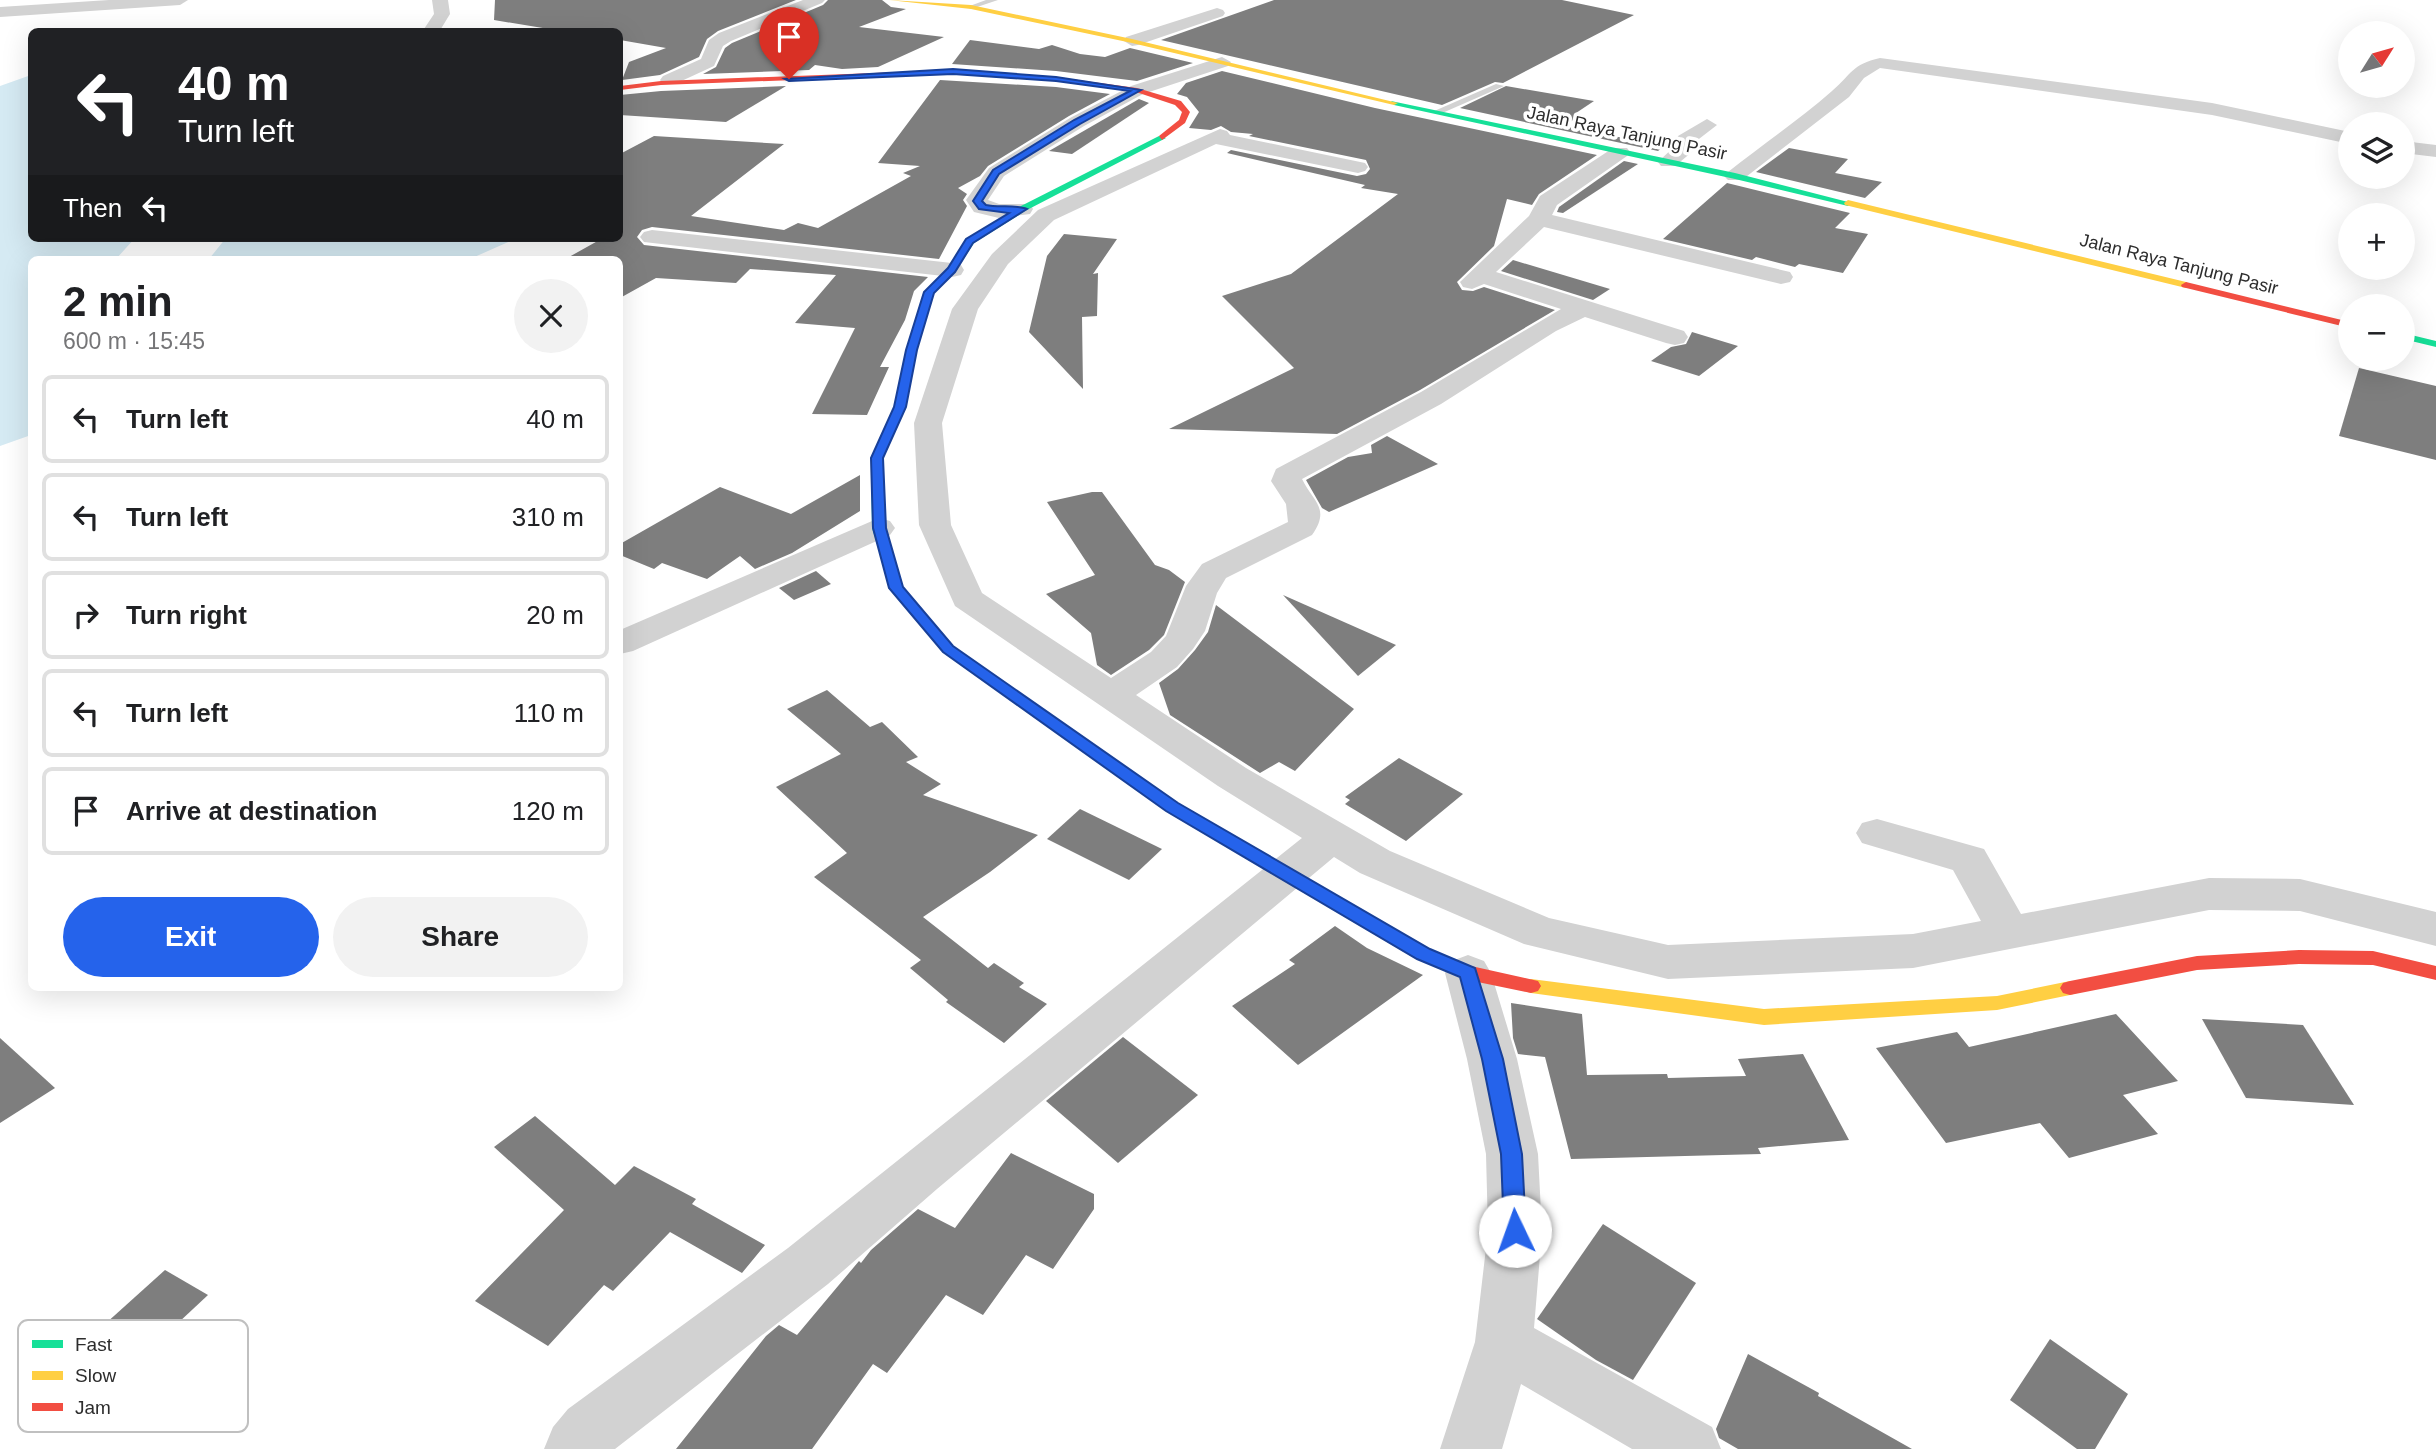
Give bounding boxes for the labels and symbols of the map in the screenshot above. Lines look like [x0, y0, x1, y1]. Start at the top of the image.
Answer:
pin [759, 7, 819, 79]
north arrow [2338, 21, 2415, 98]
street label: Jalan Raya Tanjung Pasir [1525, 102, 1729, 164]
street label: Jalan Raya Tanjung Pasir [2078, 230, 2280, 298]
position arrow [1478, 1194, 1552, 1268]
legend [18, 1320, 248, 1432]
text: Fast [75, 1334, 113, 1355]
text: Slow [75, 1365, 116, 1386]
text: Jam [75, 1397, 111, 1418]

